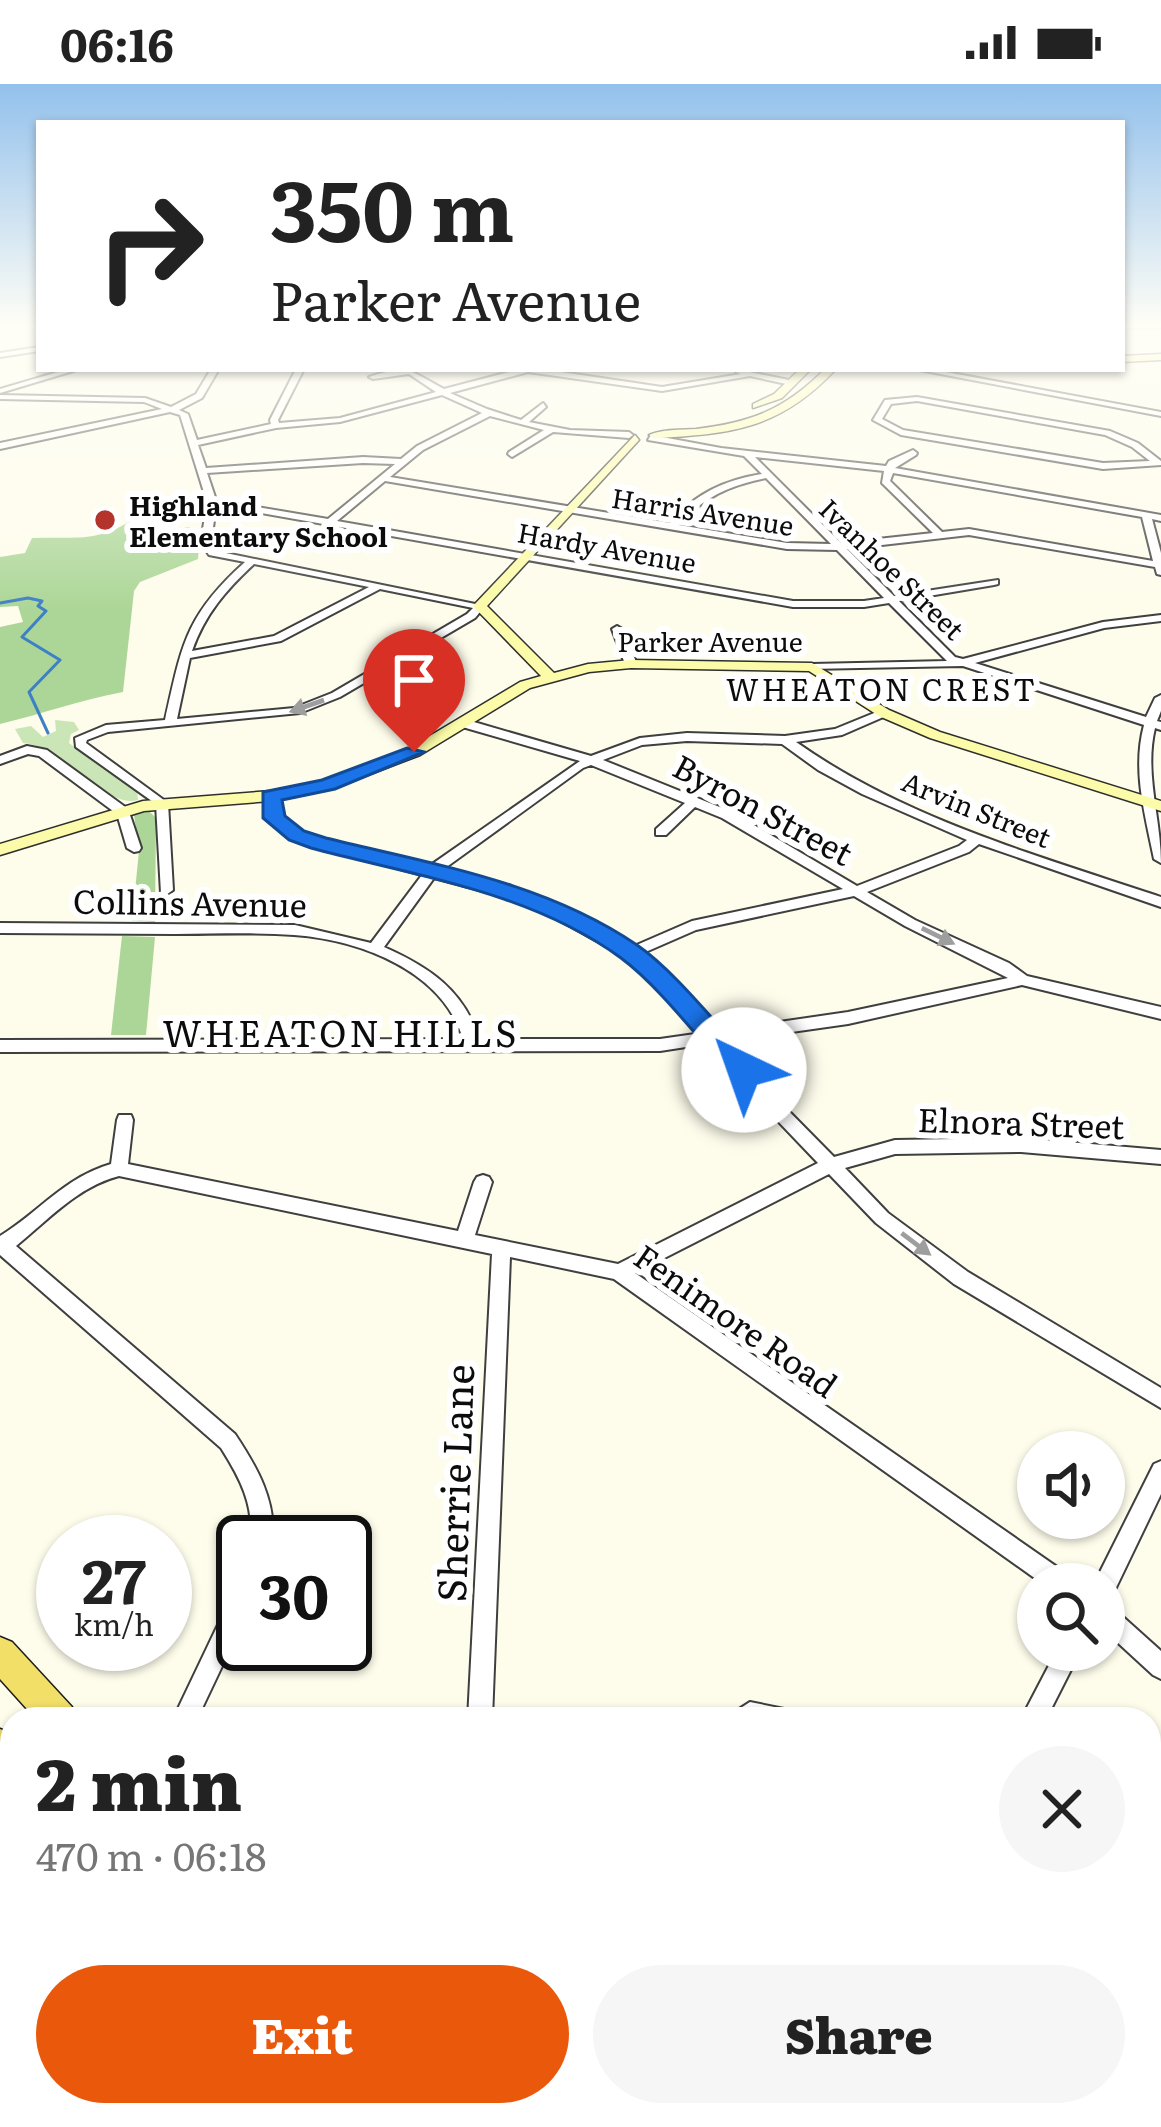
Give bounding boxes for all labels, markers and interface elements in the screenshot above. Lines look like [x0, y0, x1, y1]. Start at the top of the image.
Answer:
text: 06:16 [60, 9, 174, 76]
text: 350 m [270, 143, 514, 268]
icon: right [72, 168, 228, 324]
text: Parker Avenue [270, 257, 641, 338]
street label: Harris Avenue [609, 476, 797, 544]
place label: Highland Elementary School [129, 484, 388, 555]
street label: Ivanhoe Street [812, 488, 975, 648]
marker: Highland Elementary School [92, 507, 118, 533]
street label: Hardy Avenue [514, 511, 700, 581]
street label: Parker Avenue [617, 620, 803, 660]
pin [363, 629, 465, 752]
icon: arrive [381, 647, 447, 713]
district label: WHEATON CREST [726, 666, 1038, 710]
one-way arrow [289, 698, 325, 716]
street label: Byron Street [665, 740, 863, 876]
street label: Arvin Street [896, 760, 1058, 856]
street label: Collins Avenue [73, 874, 307, 928]
one-way arrow [921, 926, 956, 946]
district label: WHEATON HILLS [162, 1005, 520, 1058]
position arrow [681, 1007, 807, 1133]
street label: Elnora Street [917, 1093, 1126, 1149]
street label: Fenimore Road [625, 1231, 849, 1407]
one-way arrow [901, 1232, 932, 1256]
street label: Sherrie Lane [420, 1363, 486, 1603]
map controls [1017, 1431, 1125, 1671]
button: sound [1017, 1431, 1125, 1539]
speed limit sign: 30 [216, 1515, 372, 1671]
text: 27 [82, 1533, 146, 1622]
button: search [1017, 1563, 1125, 1671]
text: km/h [74, 1601, 154, 1645]
text: 2 min [36, 1726, 242, 1833]
button: close [999, 1746, 1125, 1872]
text: 470 m · 06:18 [36, 1825, 267, 1883]
button: Exit [36, 1965, 569, 2103]
button: Share [593, 1965, 1125, 2103]

